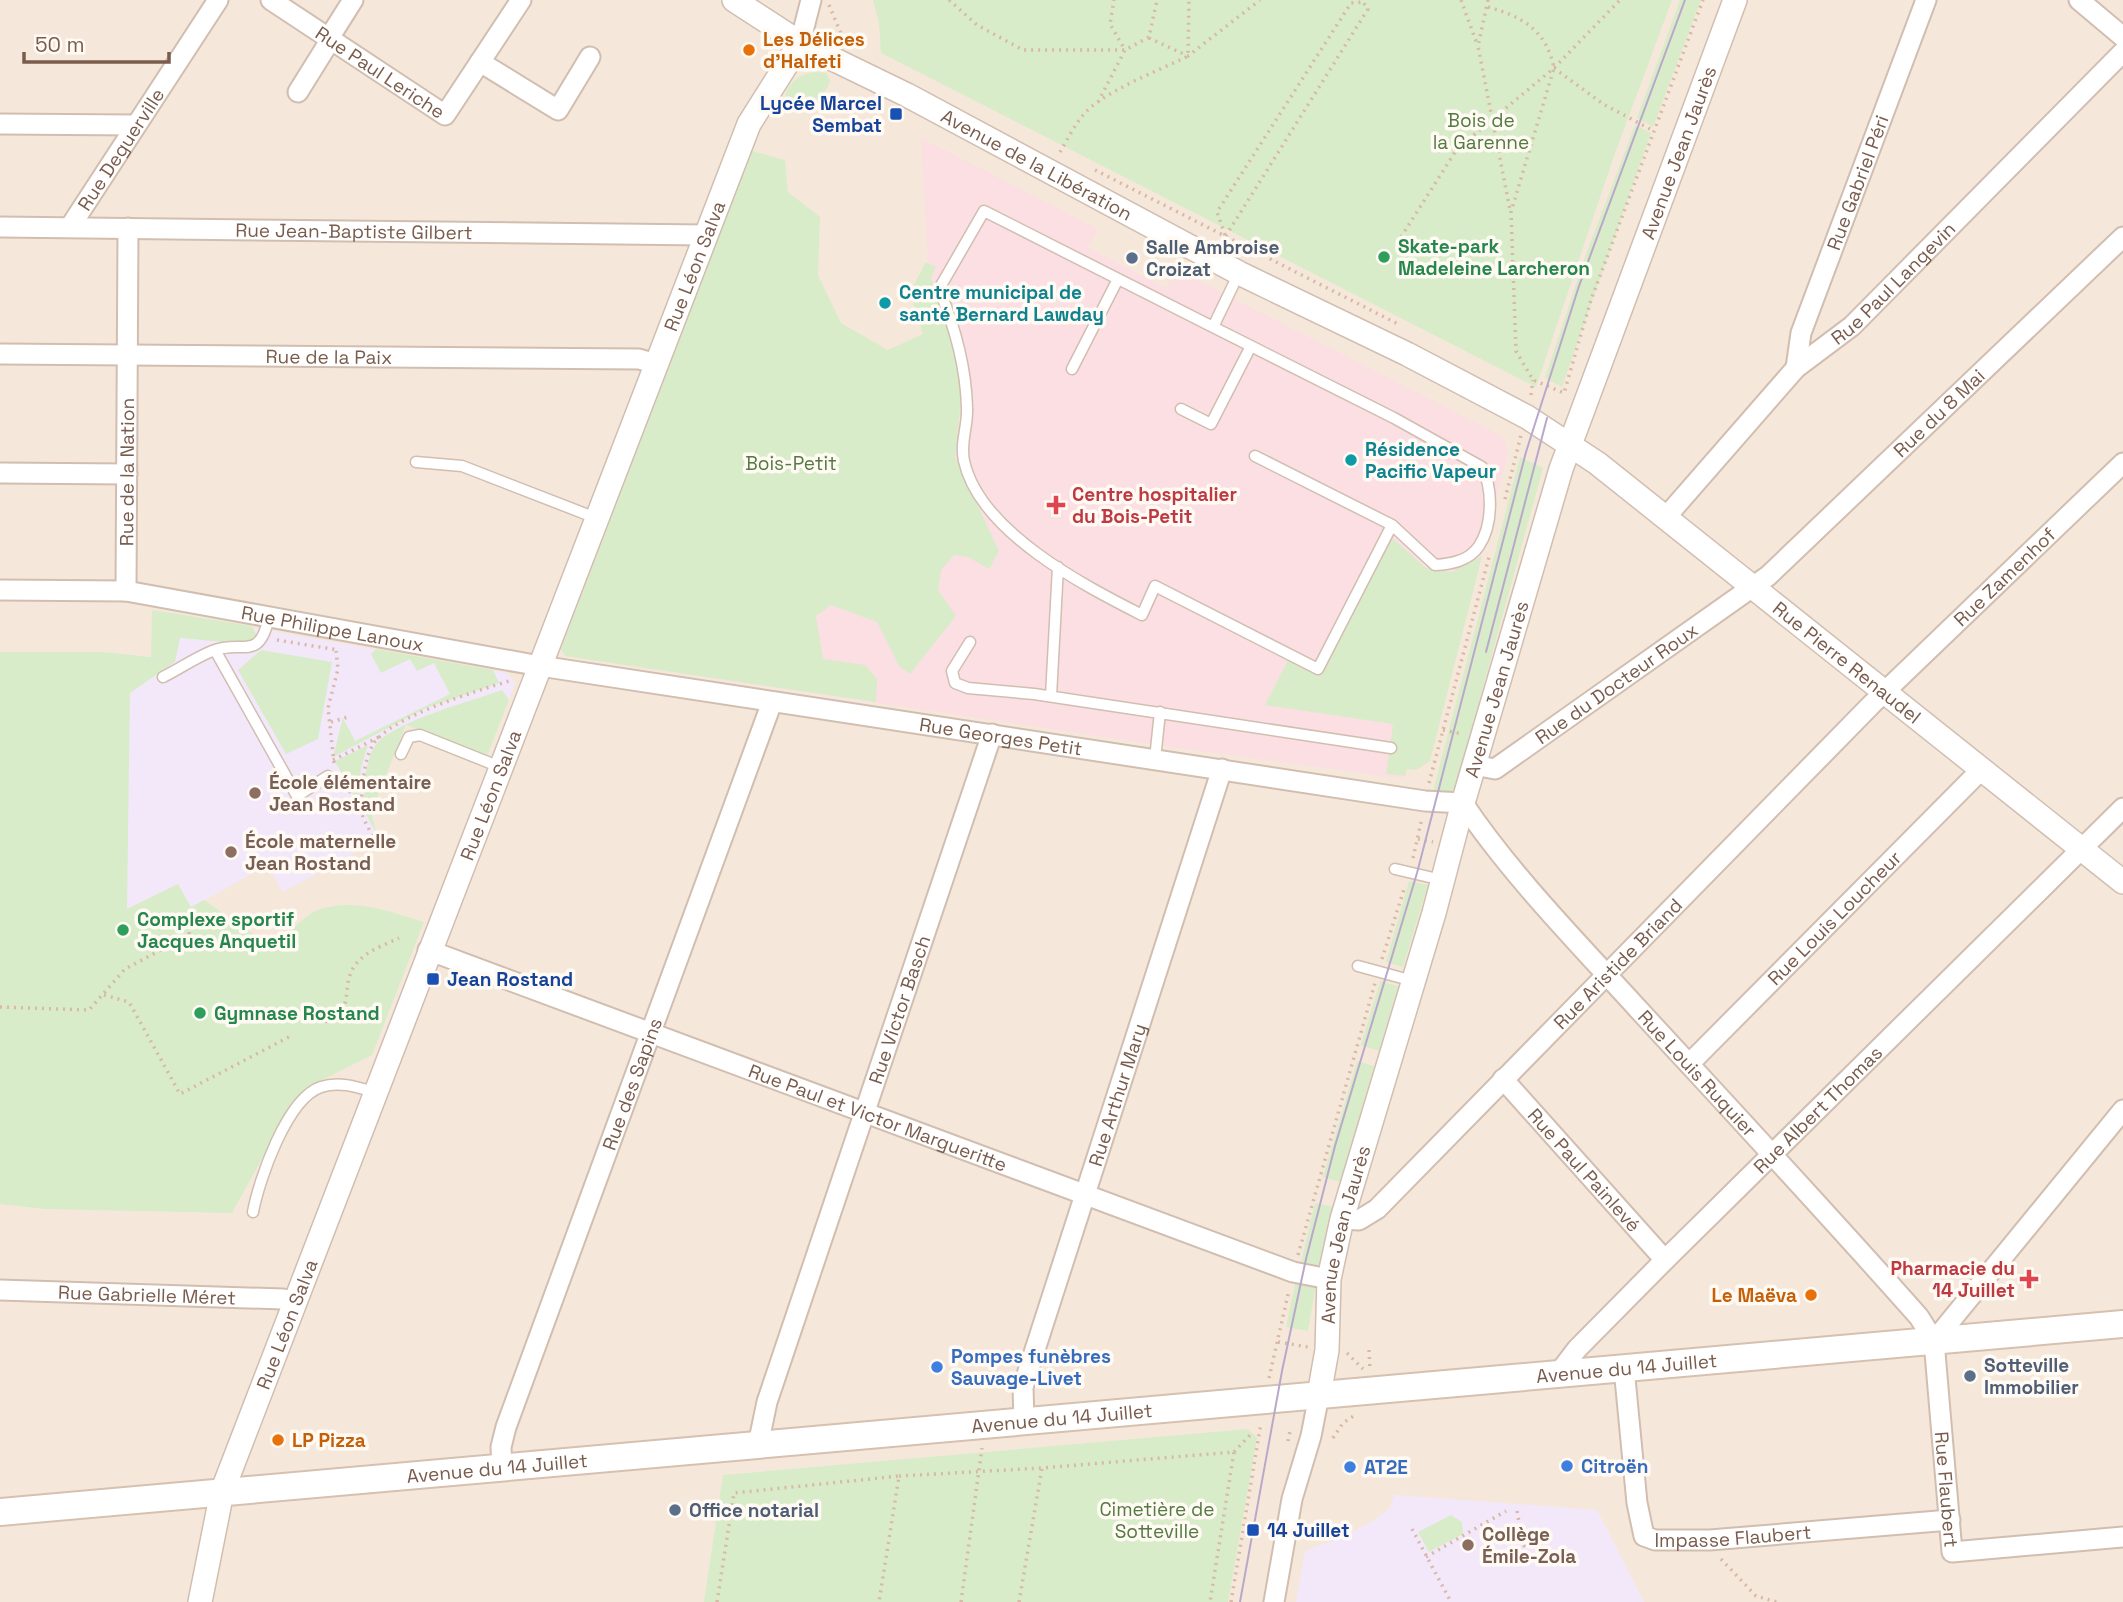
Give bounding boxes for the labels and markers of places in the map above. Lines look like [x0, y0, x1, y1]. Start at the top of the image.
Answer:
place label: Les Délices d'Halfeti [763, 27, 865, 74]
marker: Les Délices d'Halfeti [741, 42, 757, 58]
place label: Lycée Marcel Sembat [760, 91, 882, 138]
marker: Lycée Marcel Sembat [888, 106, 904, 122]
place label: Skate-park Madeleine Larcheron [1398, 234, 1590, 281]
place label: Salle Ambroise Croizat [1146, 235, 1279, 282]
marker: Skate-park Madeleine Larcheron [1376, 249, 1392, 265]
marker: Salle Ambroise Croizat [1124, 250, 1140, 266]
place label: Centre municipal de santé Bernard Lawday [899, 280, 1104, 327]
marker: Centre municipal de santé Bernard Lawday [877, 295, 893, 311]
place label: Résidence Pacific Vapeur [1365, 437, 1496, 484]
marker: Résidence Pacific Vapeur [1343, 452, 1359, 468]
place label: Centre hospitalier du Bois-Petit [1072, 482, 1237, 529]
marker: Centre hospitalier du Bois-Petit [1046, 495, 1066, 515]
place label: École élémentaire Jean Rostand [269, 770, 432, 817]
marker: École élémentaire Jean Rostand [247, 785, 263, 801]
place label: École maternelle Jean Rostand [245, 829, 396, 876]
marker: École maternelle Jean Rostand [223, 844, 239, 860]
place label: Complexe sportif Jacques Anquetil [137, 907, 296, 954]
marker: Complexe sportif Jacques Anquetil [115, 922, 131, 938]
place label: Jean Rostand [447, 967, 573, 992]
marker: Jean Rostand [425, 971, 441, 987]
place label: Gymnase Rostand [214, 1001, 380, 1026]
marker: Gymnase Rostand [192, 1005, 208, 1021]
place label: Pharmacie du 14 Juillet [1890, 1256, 2015, 1303]
marker: Pharmacie du 14 Juillet [2021, 1271, 2037, 1287]
place label: Le Maëva [1711, 1283, 1797, 1308]
marker: Le Maëva [1803, 1287, 1819, 1303]
place label: Pompes funèbres Sauvage-Livet [951, 1344, 1111, 1391]
place label: Sotteville Immobilier [1984, 1353, 2079, 1400]
marker: Pompes funèbres Sauvage-Livet [929, 1359, 945, 1375]
marker: Sotteville Immobilier [1962, 1368, 1978, 1384]
place label: LP Pizza [292, 1428, 366, 1453]
marker: LP Pizza [270, 1432, 286, 1448]
place label: Citroën [1581, 1454, 1648, 1479]
place label: AT2E [1364, 1455, 1408, 1480]
marker: Citroën [1559, 1458, 1575, 1474]
marker: AT2E [1342, 1459, 1358, 1475]
place label: Office notarial [689, 1498, 819, 1523]
marker: Office notarial [667, 1502, 683, 1518]
place label: 14 Juillet [1267, 1518, 1350, 1543]
marker: 14 Juillet [1245, 1522, 1261, 1538]
place label: Collège Émile-Zola [1482, 1522, 1576, 1569]
marker: Collège Émile-Zola [1460, 1537, 1476, 1553]

